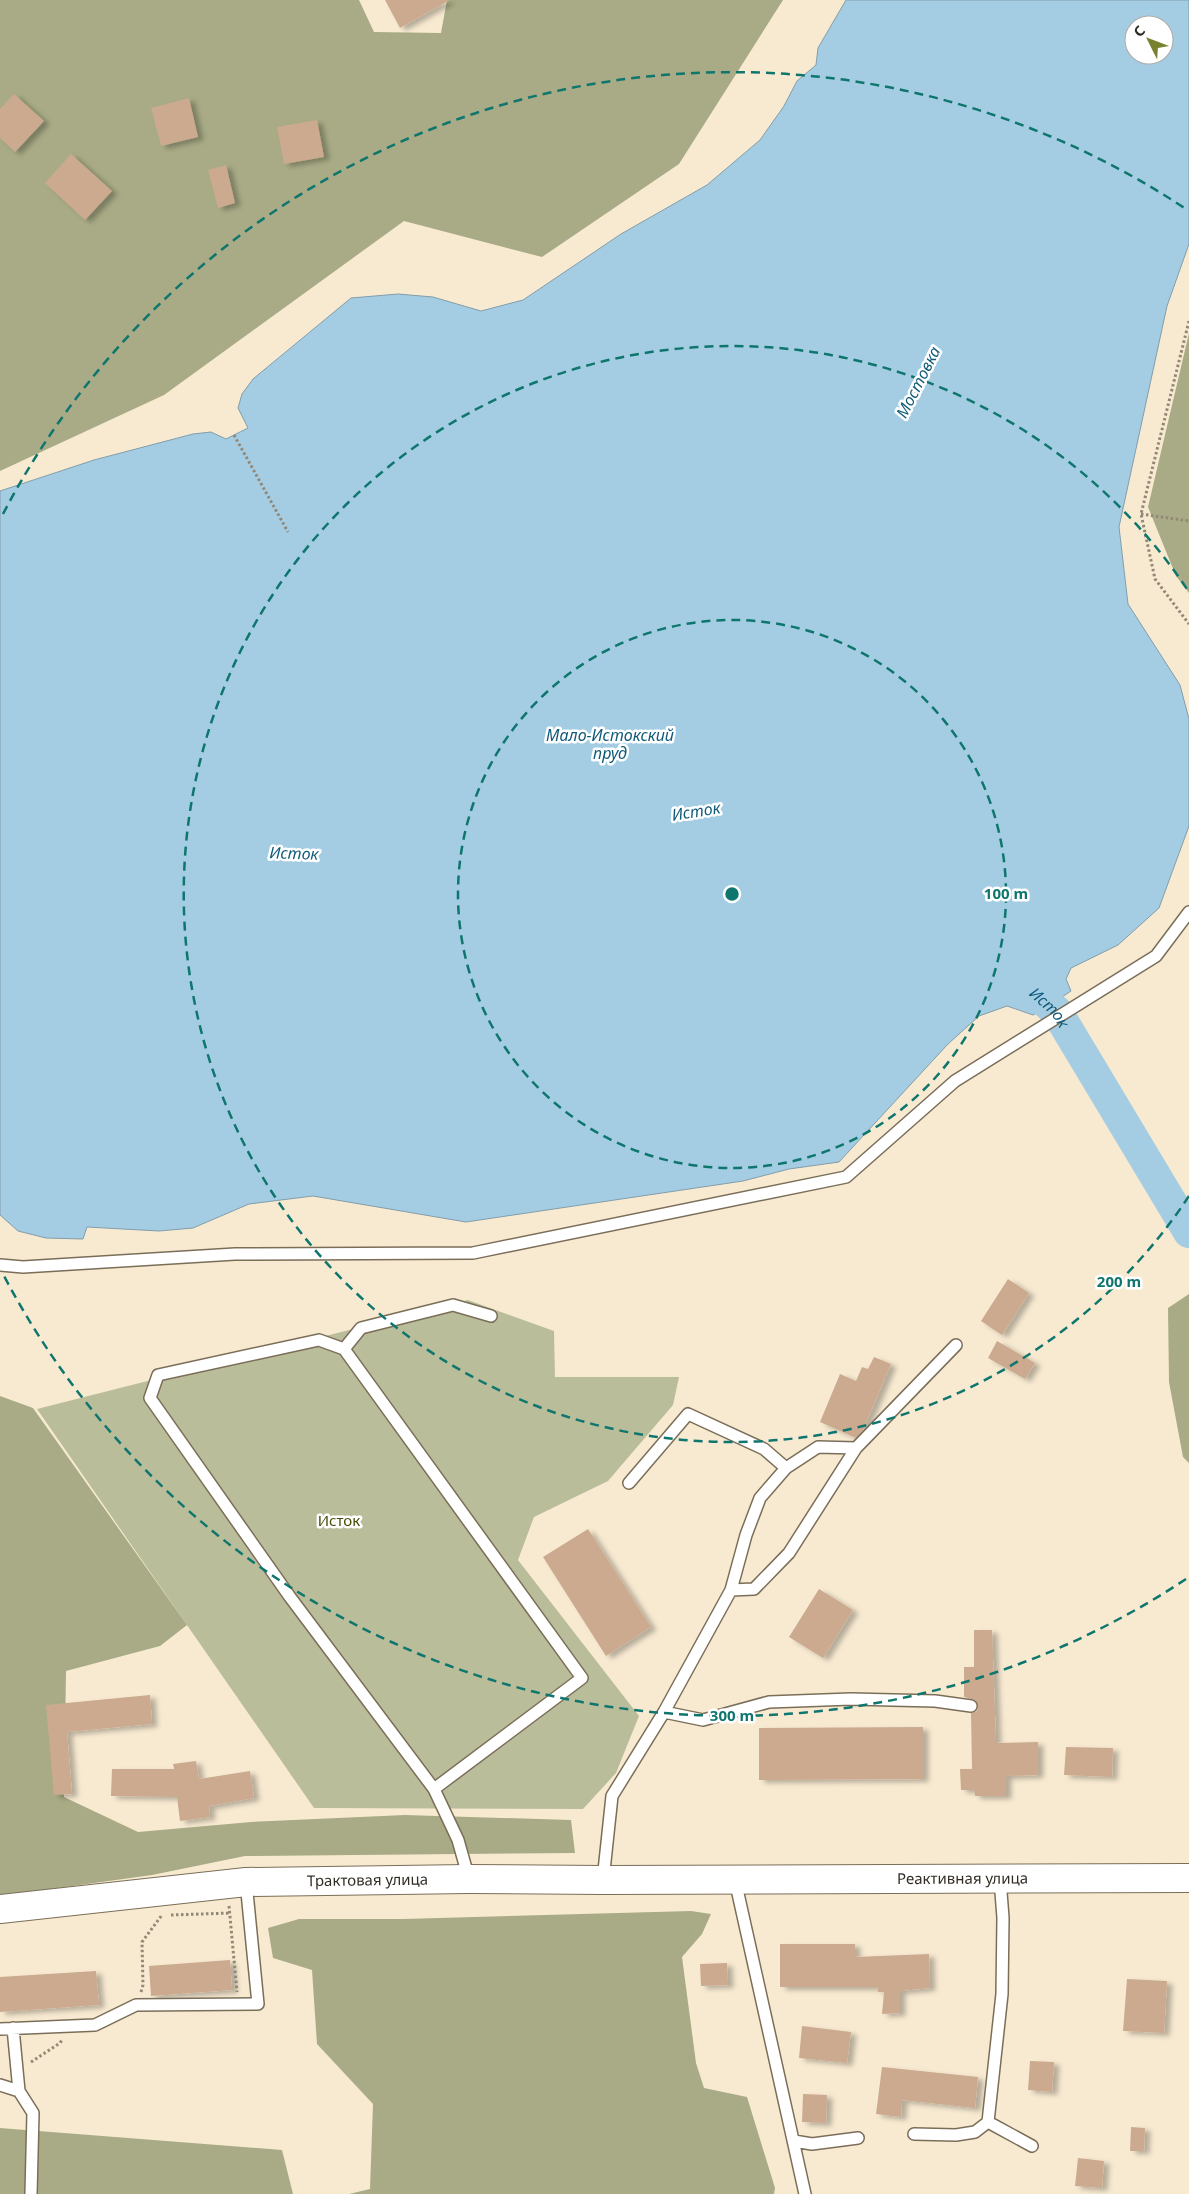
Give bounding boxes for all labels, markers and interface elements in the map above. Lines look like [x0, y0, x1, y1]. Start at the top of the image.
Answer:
north arrow [1124, 15, 1174, 65]
text: С [1129, 21, 1149, 41]
water label: Мостовка [891, 342, 945, 422]
water label: Мало-Истокский пруд [546, 724, 674, 764]
water label: Исток [670, 796, 723, 826]
water label: Исток [269, 841, 320, 865]
text: 100 m [984, 883, 1028, 903]
centre of rings [723, 885, 741, 903]
water label: Исток [1025, 982, 1075, 1032]
text: 200 m [1097, 1271, 1141, 1291]
park label: Исток [318, 1510, 360, 1530]
text: 300 m [710, 1705, 754, 1725]
street label: Реактивная улица [897, 1868, 1028, 1888]
street label: Трактовая улица [307, 1869, 428, 1890]

